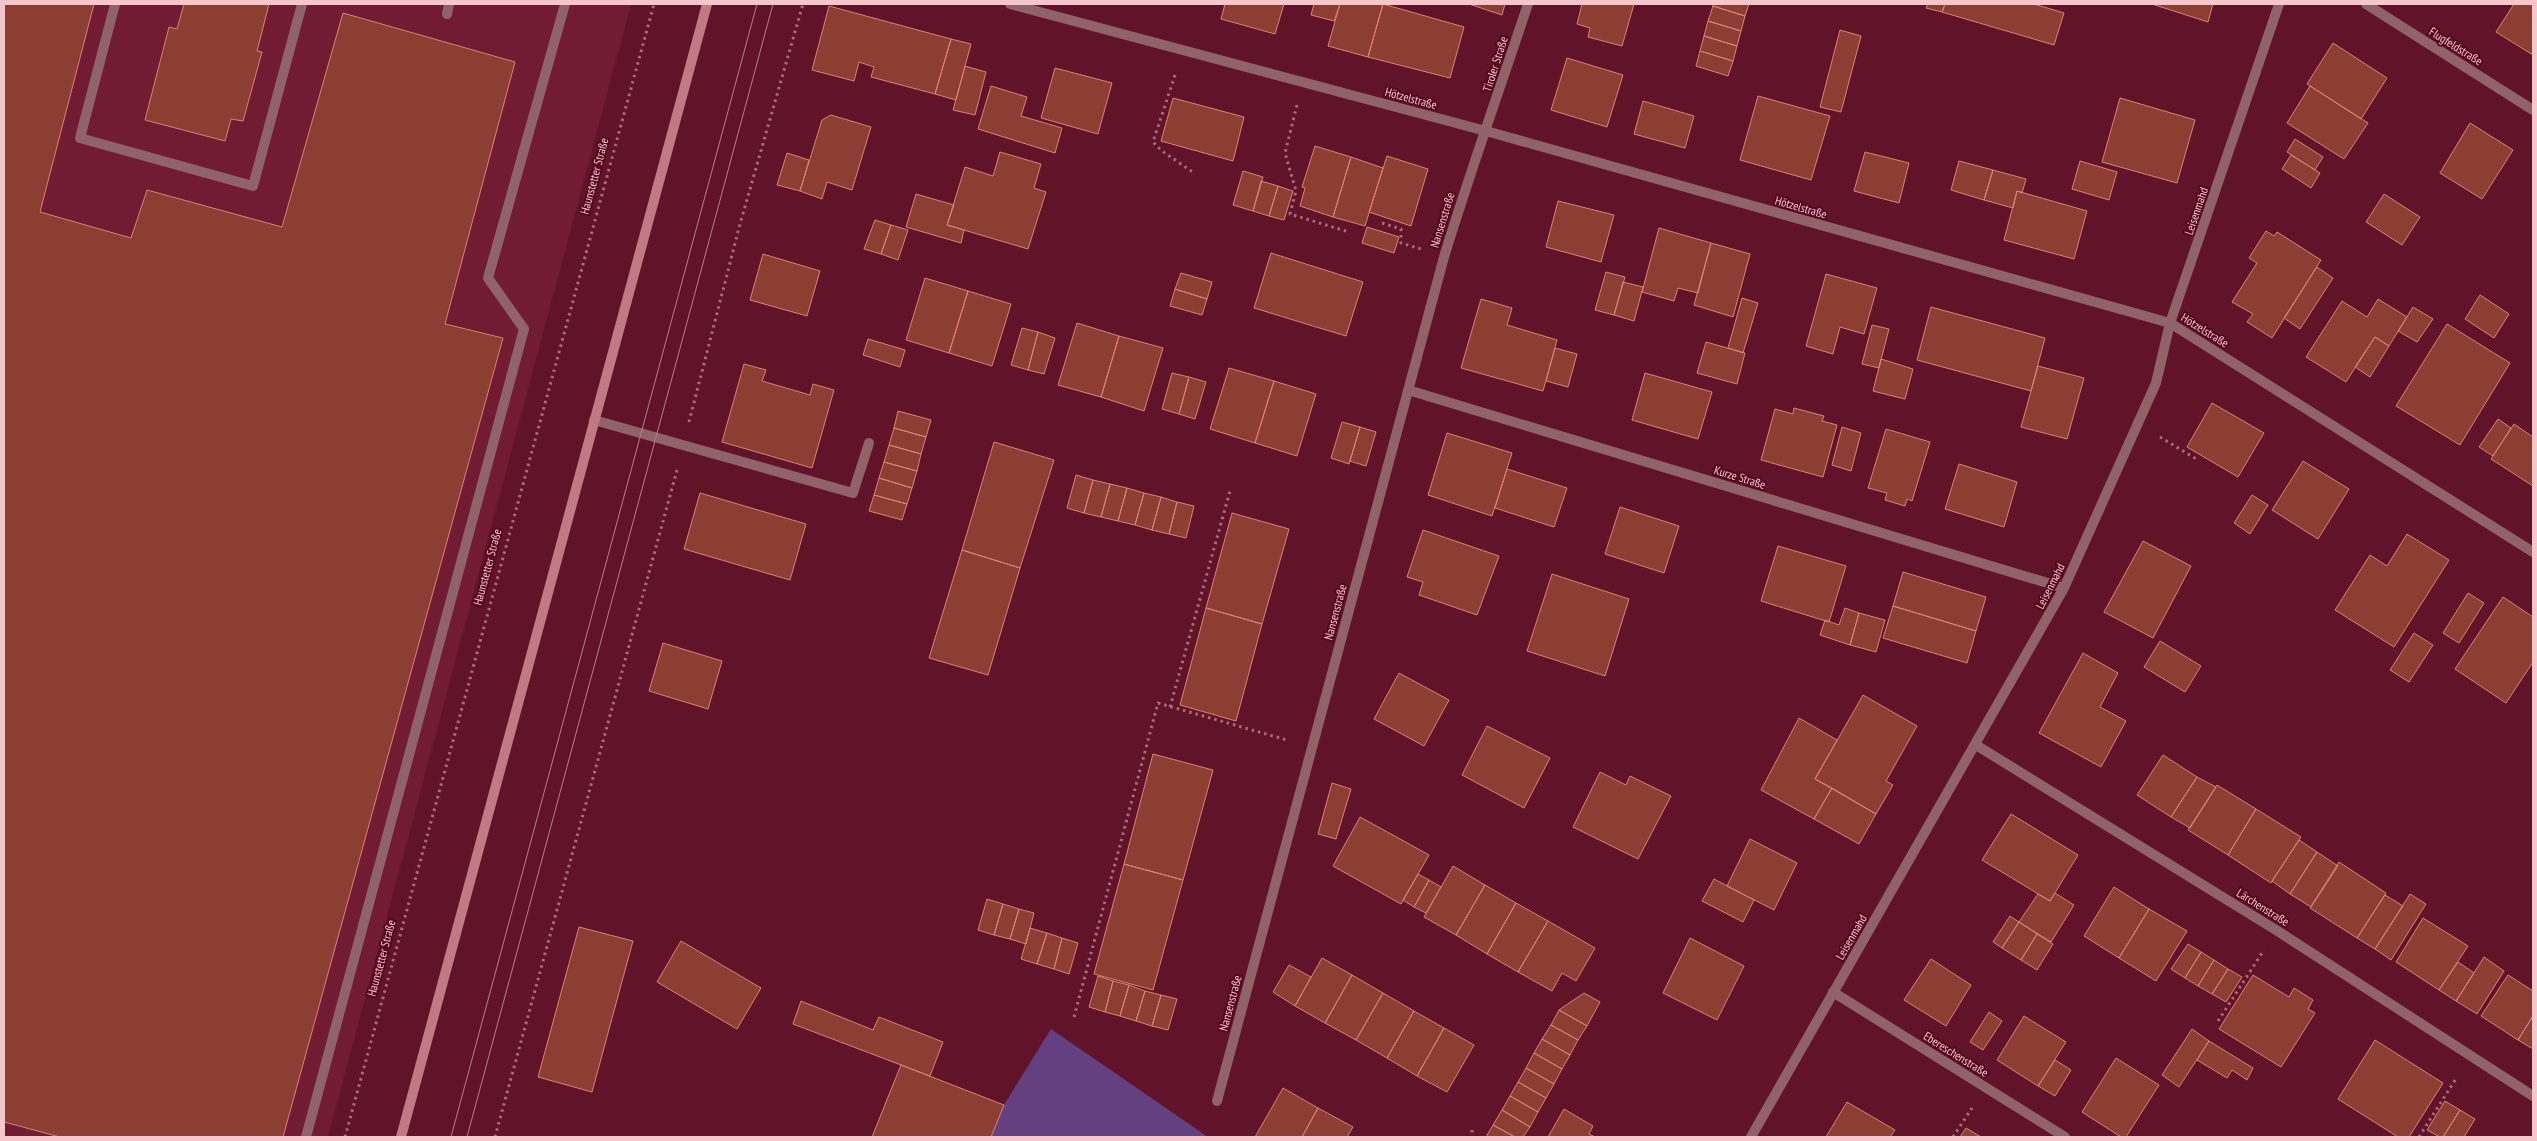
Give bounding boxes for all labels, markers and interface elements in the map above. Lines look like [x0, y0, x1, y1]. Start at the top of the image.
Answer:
street label: Flugfeldstraße [2426, 24, 2486, 68]
street label: Tiroler Straße [1479, 34, 1511, 94]
street label: Hötzelstraße [1383, 84, 1439, 112]
street label: Haunstetter Straße [577, 136, 611, 216]
street label: Leisenmahd [2181, 185, 2211, 237]
street label: Nansenstraße [1426, 190, 1458, 249]
street label: Hötzelstraße [1773, 192, 1829, 222]
street label: Hötzelstraße [2179, 310, 2232, 350]
street label: Kurze Straße [1712, 462, 1768, 492]
street label: Haunstetter Straße [470, 527, 504, 607]
street label: Leisenmahd [2032, 561, 2068, 611]
street label: Nansenstraße [1320, 582, 1350, 642]
street label: Lärchenstraße [2234, 885, 2292, 929]
street label: Leisenmahd [1832, 912, 1870, 962]
street label: Haunstetter Straße [364, 918, 398, 998]
street label: Nansenstraße [1215, 973, 1245, 1033]
street label: Ebereschenstraße [1921, 1028, 1991, 1080]

